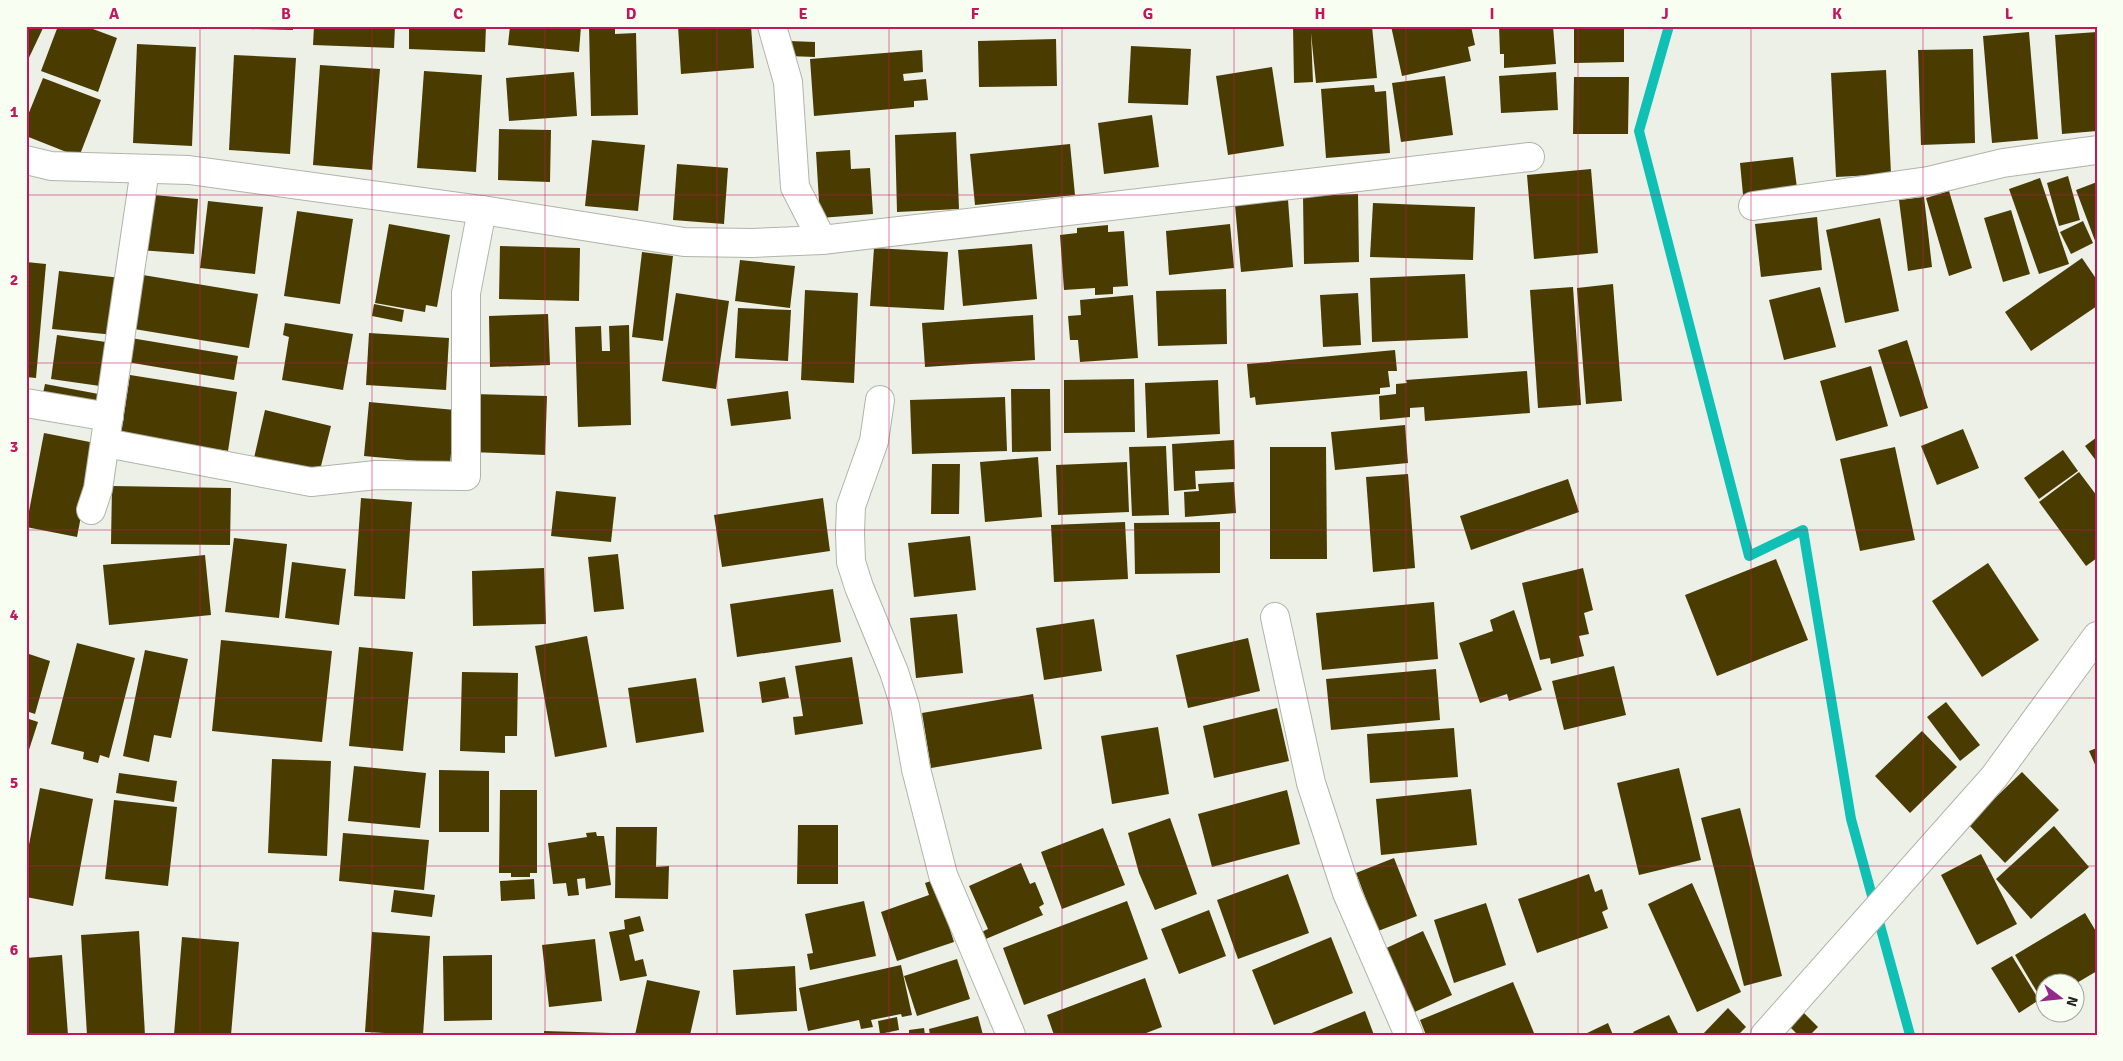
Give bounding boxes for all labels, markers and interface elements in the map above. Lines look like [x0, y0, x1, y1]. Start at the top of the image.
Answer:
text: A [109, 4, 120, 24]
text: B [281, 4, 291, 24]
text: C [453, 4, 463, 24]
text: D [626, 4, 637, 24]
text: E [798, 4, 808, 24]
text: F [971, 4, 980, 24]
text: G [1143, 4, 1153, 24]
text: H [1315, 4, 1325, 24]
text: I [1489, 4, 1495, 24]
text: J [1661, 4, 1669, 24]
text: K [1832, 4, 1842, 24]
text: L [2005, 4, 2014, 24]
text: 1 [10, 102, 19, 122]
text: 2 [10, 270, 18, 290]
text: 3 [10, 437, 18, 457]
text: 4 [10, 605, 19, 625]
text: 5 [10, 773, 18, 793]
text: 6 [10, 940, 19, 960]
north arrow [2036, 974, 2086, 1024]
text: N [2063, 994, 2082, 1008]

